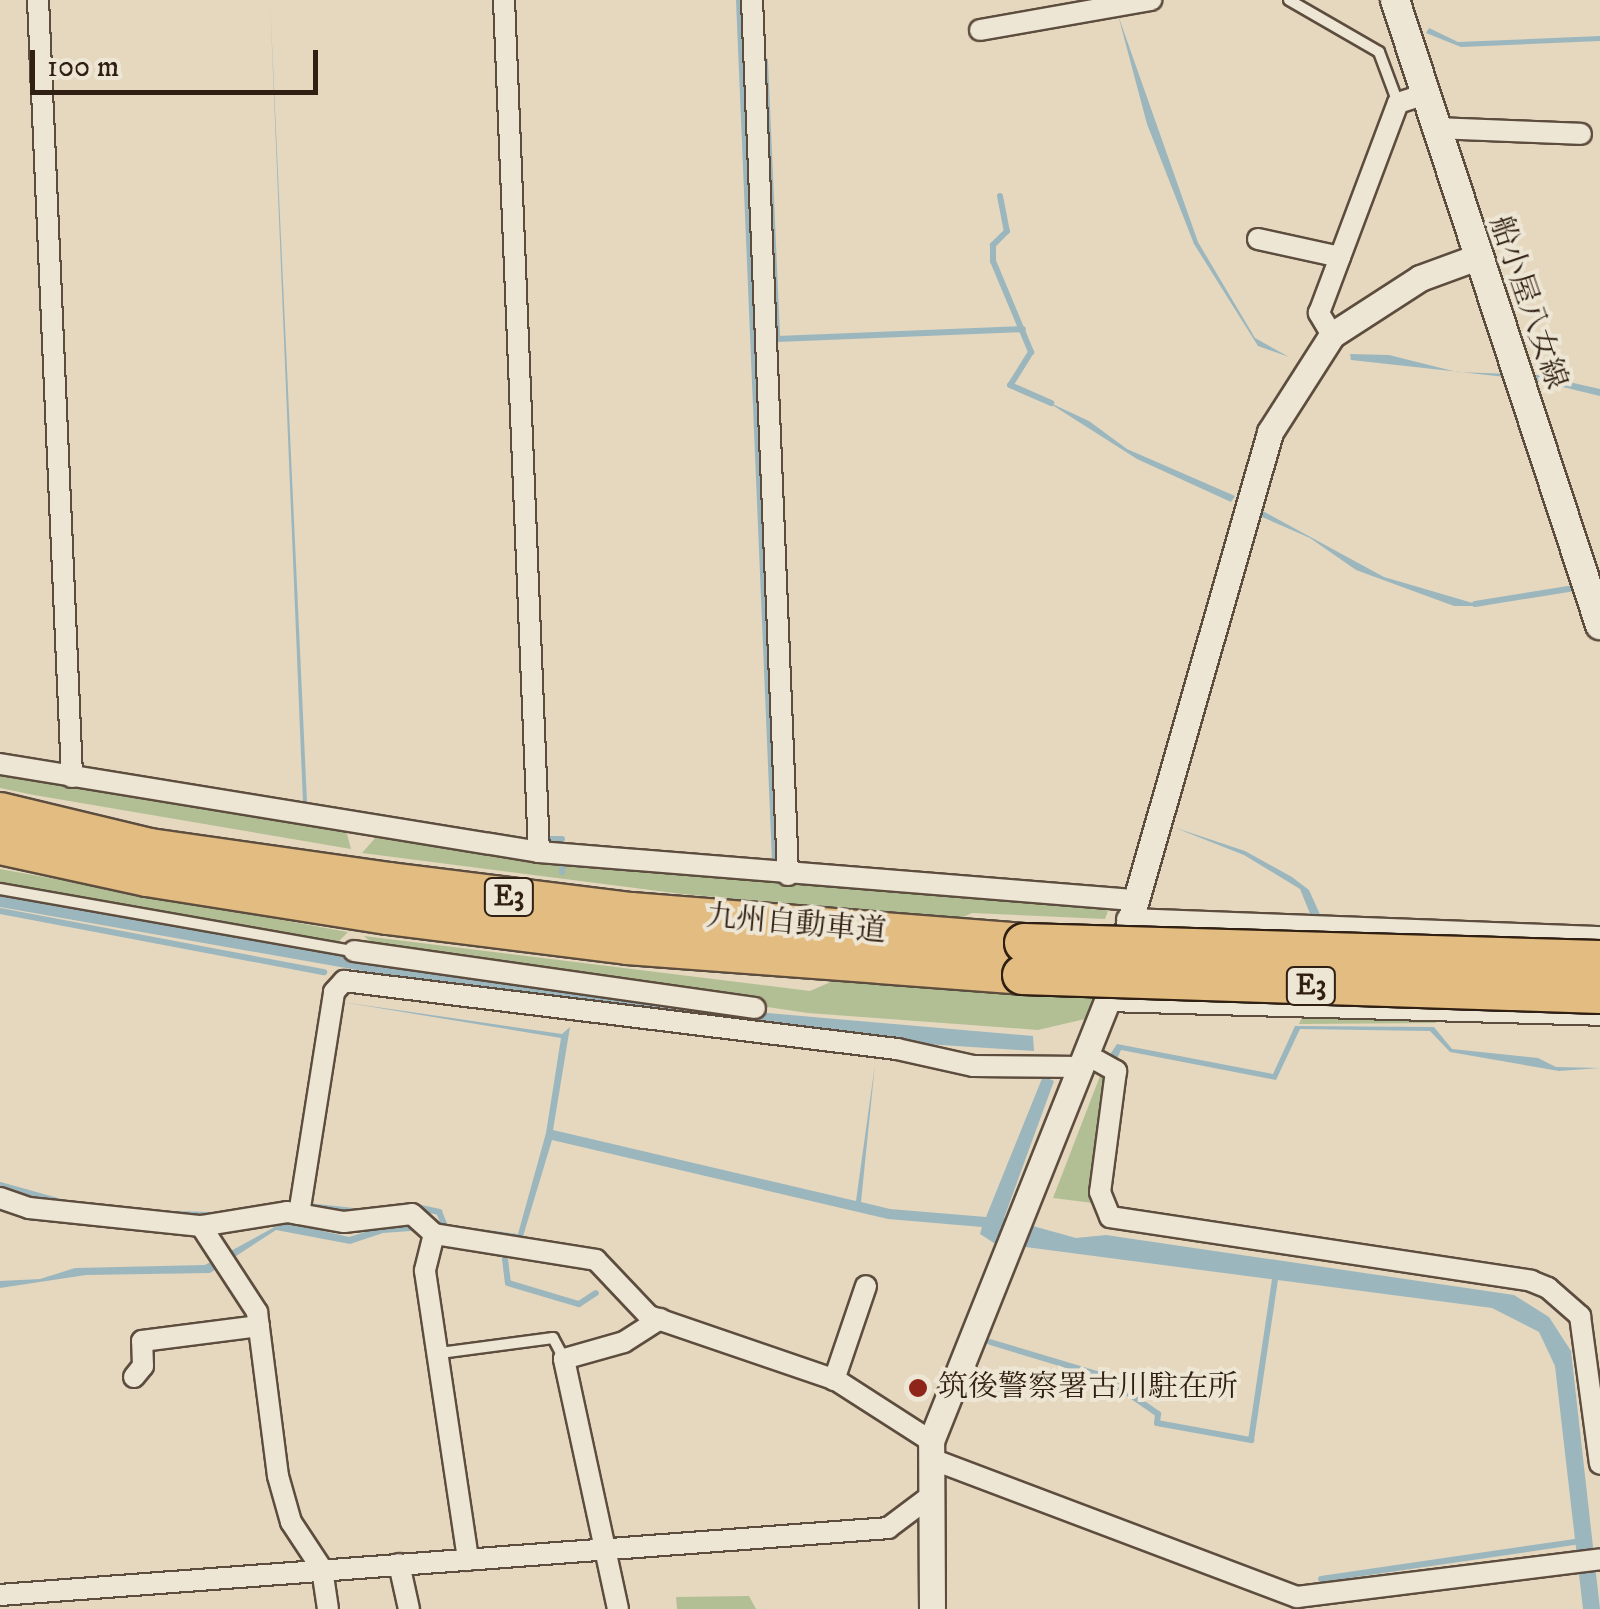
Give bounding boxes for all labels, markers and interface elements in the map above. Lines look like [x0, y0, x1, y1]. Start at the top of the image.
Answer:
scale bar [35, 30, 322, 92]
text: 100 m [47, 49, 119, 86]
street label: 船小屋八女線 [1481, 212, 1573, 394]
road number: E3 [482, 874, 536, 920]
street label: 九州自動車道 [705, 899, 887, 951]
road number: E3 [1284, 963, 1338, 1009]
place label: 筑後警察署古川駐在所 [938, 1370, 1238, 1406]
marker: 筑後警察署古川駐在所 [907, 1377, 929, 1399]

